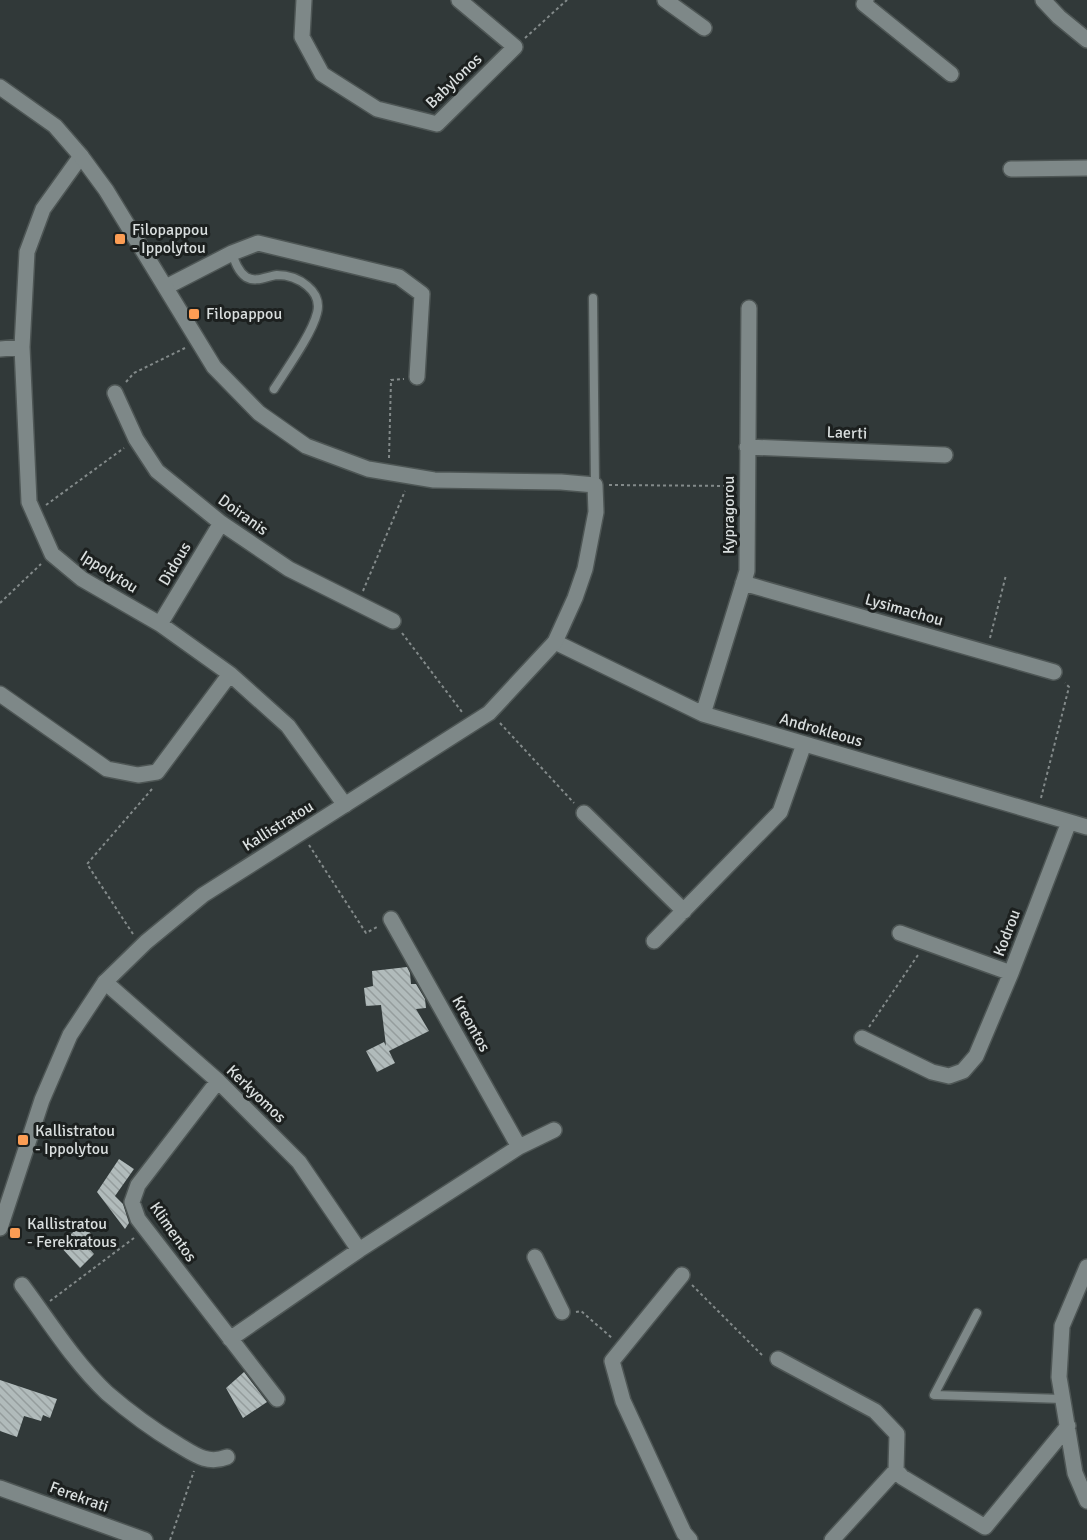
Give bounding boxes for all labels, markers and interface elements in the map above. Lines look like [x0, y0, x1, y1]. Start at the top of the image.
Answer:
street label: Babylonos [422, 49, 486, 113]
place label: Filopappou - Ippolytou [132, 220, 208, 258]
marker: Filopappou - Ippolytou [113, 232, 127, 246]
place label: Filopappou [206, 304, 282, 324]
marker: Filopappou [187, 307, 201, 321]
street label: Laerti [826, 422, 868, 444]
street label: Kypragorou [719, 476, 739, 554]
street label: Doiranis [214, 490, 272, 540]
street label: Didous [154, 539, 196, 589]
street label: Ippolytou [76, 546, 142, 598]
street label: Lysimachou [863, 589, 945, 631]
street label: Androkleous [777, 709, 865, 751]
street label: Kallistratou [239, 796, 317, 856]
street label: Kodrou [989, 907, 1025, 959]
street label: Kreontos [447, 992, 495, 1056]
street label: Kerkyomos [222, 1061, 290, 1127]
place label: Kallistratou - Ippolytou [35, 1121, 115, 1159]
marker: Kallistratou - Ippolytou [16, 1133, 30, 1147]
street label: Klimentos [145, 1198, 201, 1266]
place label: Kallistratou - Ferekratous [27, 1214, 117, 1252]
marker: Kallistratou - Ferekratous [8, 1226, 22, 1240]
street label: Ferekrati [47, 1477, 111, 1517]

